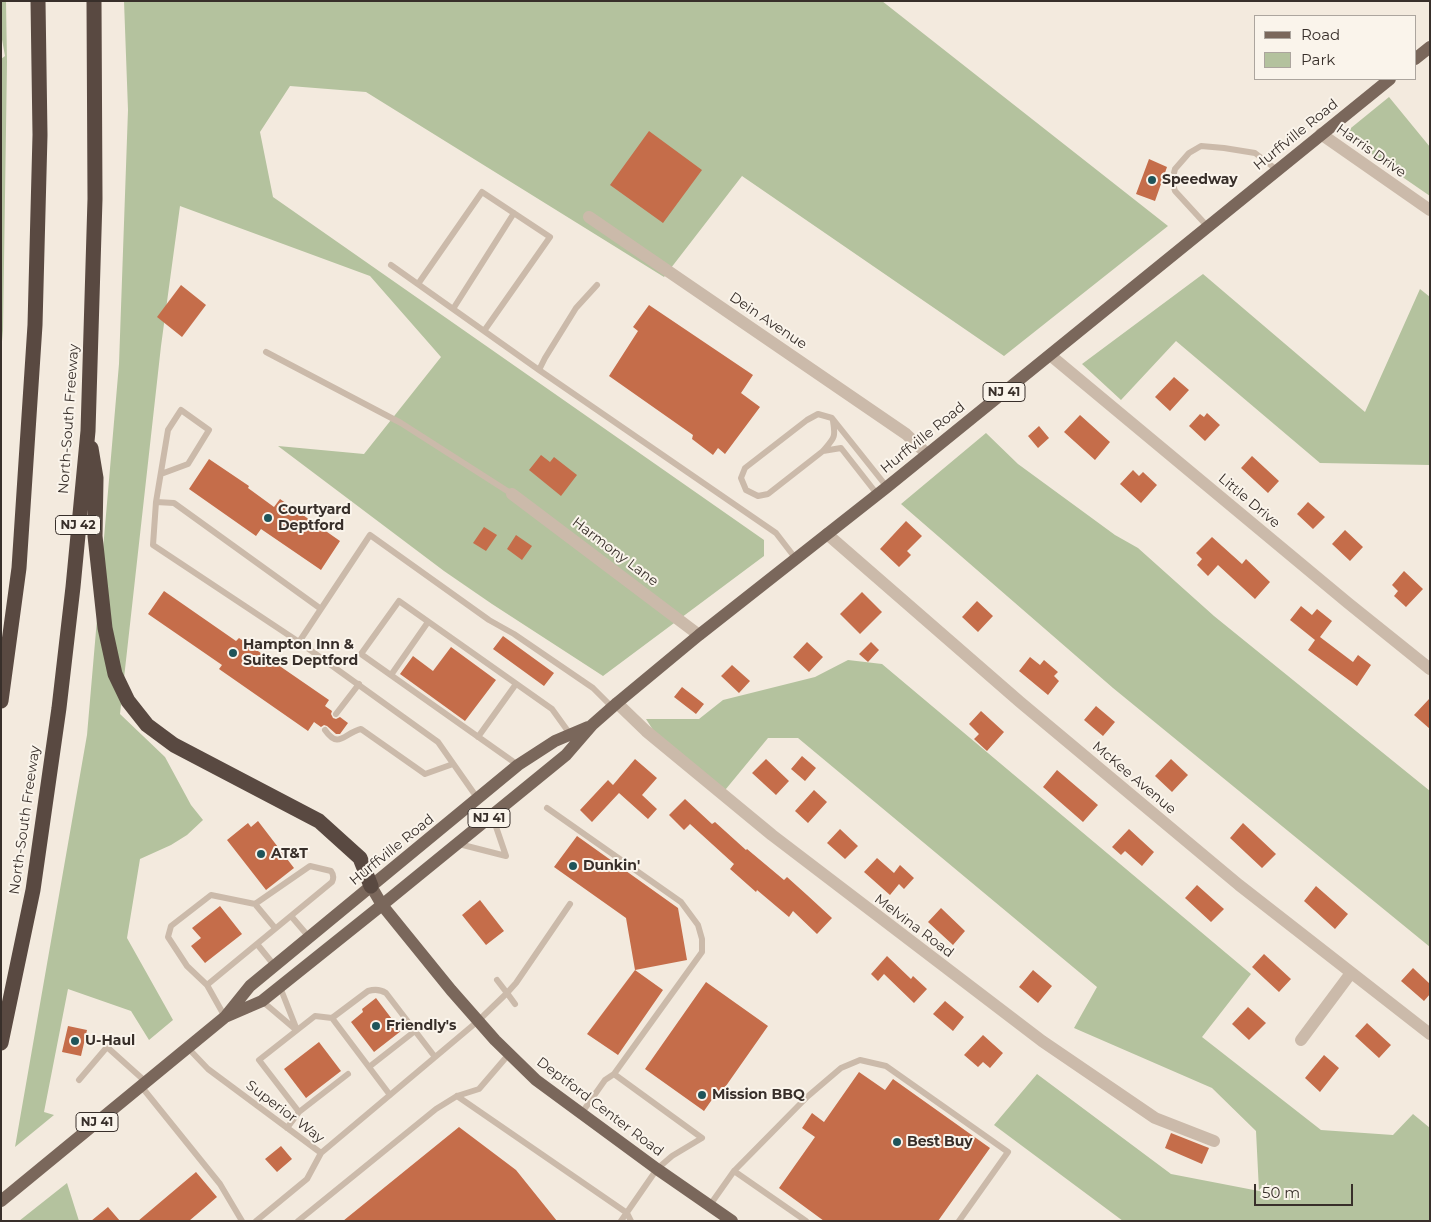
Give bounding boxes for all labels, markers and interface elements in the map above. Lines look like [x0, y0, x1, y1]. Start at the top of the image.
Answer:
legend [1254, 15, 1416, 80]
text: Road [1301, 25, 1340, 44]
text: Park [1301, 50, 1335, 69]
street label: Hurffville Road [1250, 96, 1342, 174]
street label: Harris Drive [1333, 121, 1409, 181]
place label: Speedway [1162, 172, 1238, 188]
marker: Speedway [1146, 174, 1158, 186]
street label: Dein Avenue [726, 289, 810, 353]
street label: North-South Freeway [55, 343, 83, 495]
road number: NJ 41 [983, 382, 1025, 402]
street label: Hurffville Road [877, 399, 969, 477]
street label: Little Drive [1215, 470, 1283, 532]
place label: Courtyard Deptford [278, 502, 351, 534]
marker: Courtyard Deptford [262, 512, 274, 524]
street label: Harmony Lane [569, 514, 661, 590]
road number: NJ 42 [56, 516, 100, 534]
place label: Hampton Inn & Suites Deptford [243, 637, 358, 670]
marker: Hampton Inn & Suites Deptford [227, 647, 239, 659]
street label: McKee Avenue [1089, 738, 1179, 818]
street label: North-South Freeway [6, 744, 44, 896]
road number: NJ 41 [468, 808, 510, 828]
street label: Hurffville Road [346, 811, 438, 889]
place label: AT&T [271, 846, 308, 862]
marker: AT&T [255, 848, 267, 860]
place label: Dunkin' [583, 858, 640, 874]
marker: Dunkin' [567, 860, 579, 872]
street label: Melvina Road [871, 891, 957, 961]
place label: Friendly's [386, 1018, 456, 1034]
marker: Friendly's [370, 1020, 382, 1032]
place label: U-Haul [85, 1033, 135, 1049]
marker: U-Haul [69, 1035, 81, 1047]
street label: Deptford Center Road [533, 1054, 667, 1160]
street label: Superior Way [243, 1077, 327, 1147]
place label: Mission BBQ [712, 1087, 805, 1103]
marker: Mission BBQ [696, 1089, 708, 1101]
road number: NJ 41 [76, 1112, 118, 1132]
place label: Best Buy [907, 1134, 973, 1150]
marker: Best Buy [891, 1136, 903, 1148]
scale bar [1256, 1174, 1355, 1206]
text: 50 m [1262, 1183, 1300, 1202]

